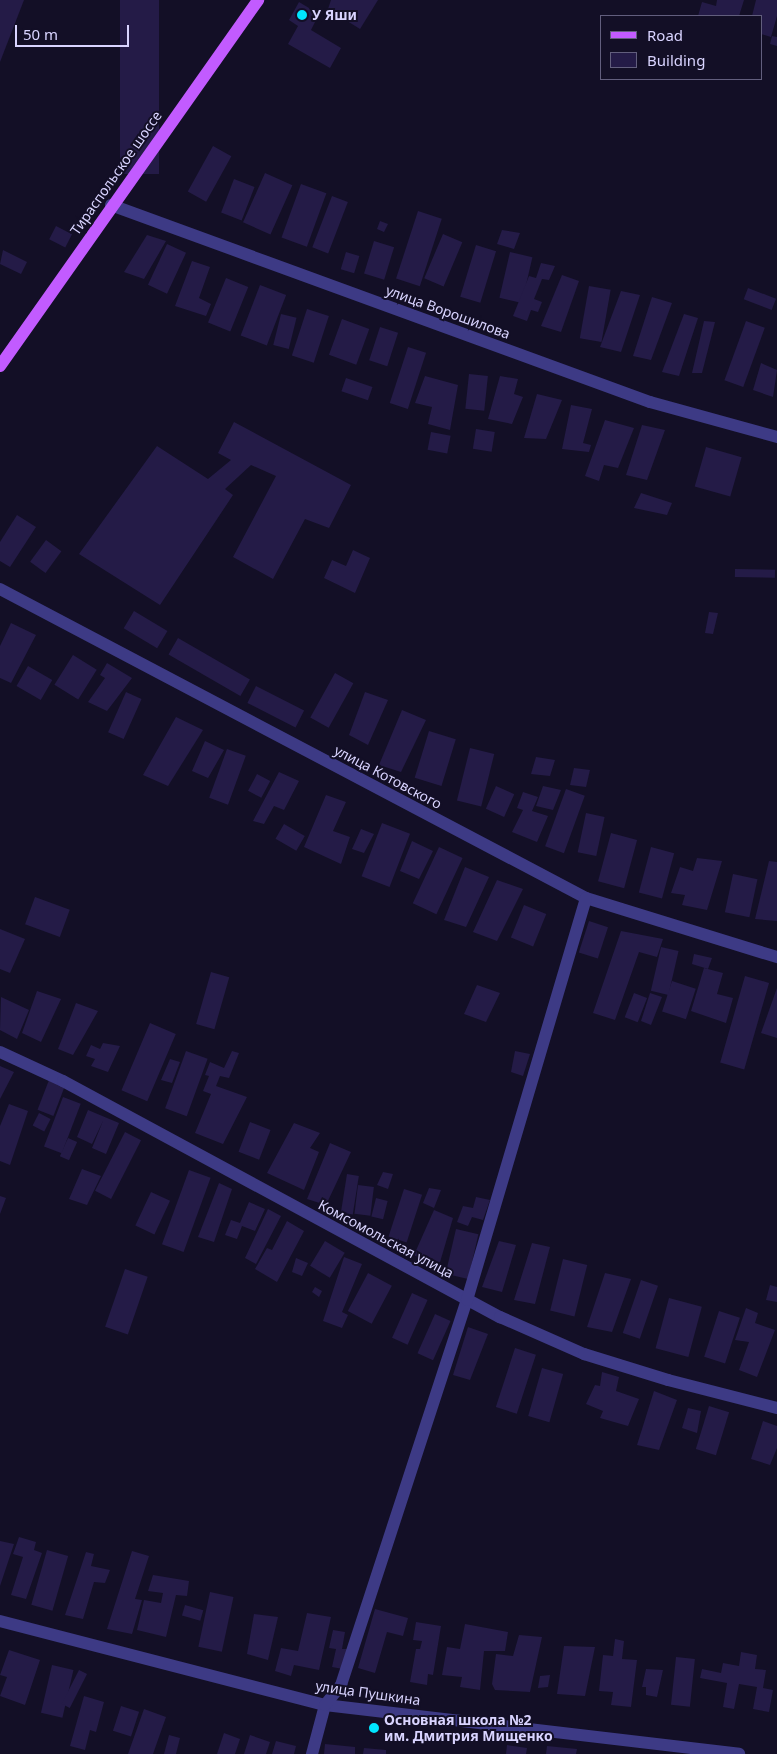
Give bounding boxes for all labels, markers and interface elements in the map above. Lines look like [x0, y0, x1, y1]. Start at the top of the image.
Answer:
place label: У Яши [312, 7, 357, 23]
marker: У Яши [296, 9, 308, 21]
scale bar [18, 15, 131, 47]
legend [600, 15, 762, 80]
text: 50 m [23, 24, 58, 44]
text: Road [647, 25, 683, 45]
text: Building [647, 50, 705, 70]
street label: Тираспольское шоссе [67, 108, 165, 238]
street label: улица Ворошилова [384, 282, 512, 342]
street label: улица Котовского [331, 742, 445, 812]
street label: Комсомольская улица [315, 1196, 457, 1282]
street label: улица Пушкина [314, 1677, 422, 1709]
place label: Основная школа №2 им. Дмитрия Мищенко [384, 1712, 553, 1744]
marker: Основная школа №2 им. Дмитрия Мищенко [368, 1722, 380, 1734]

